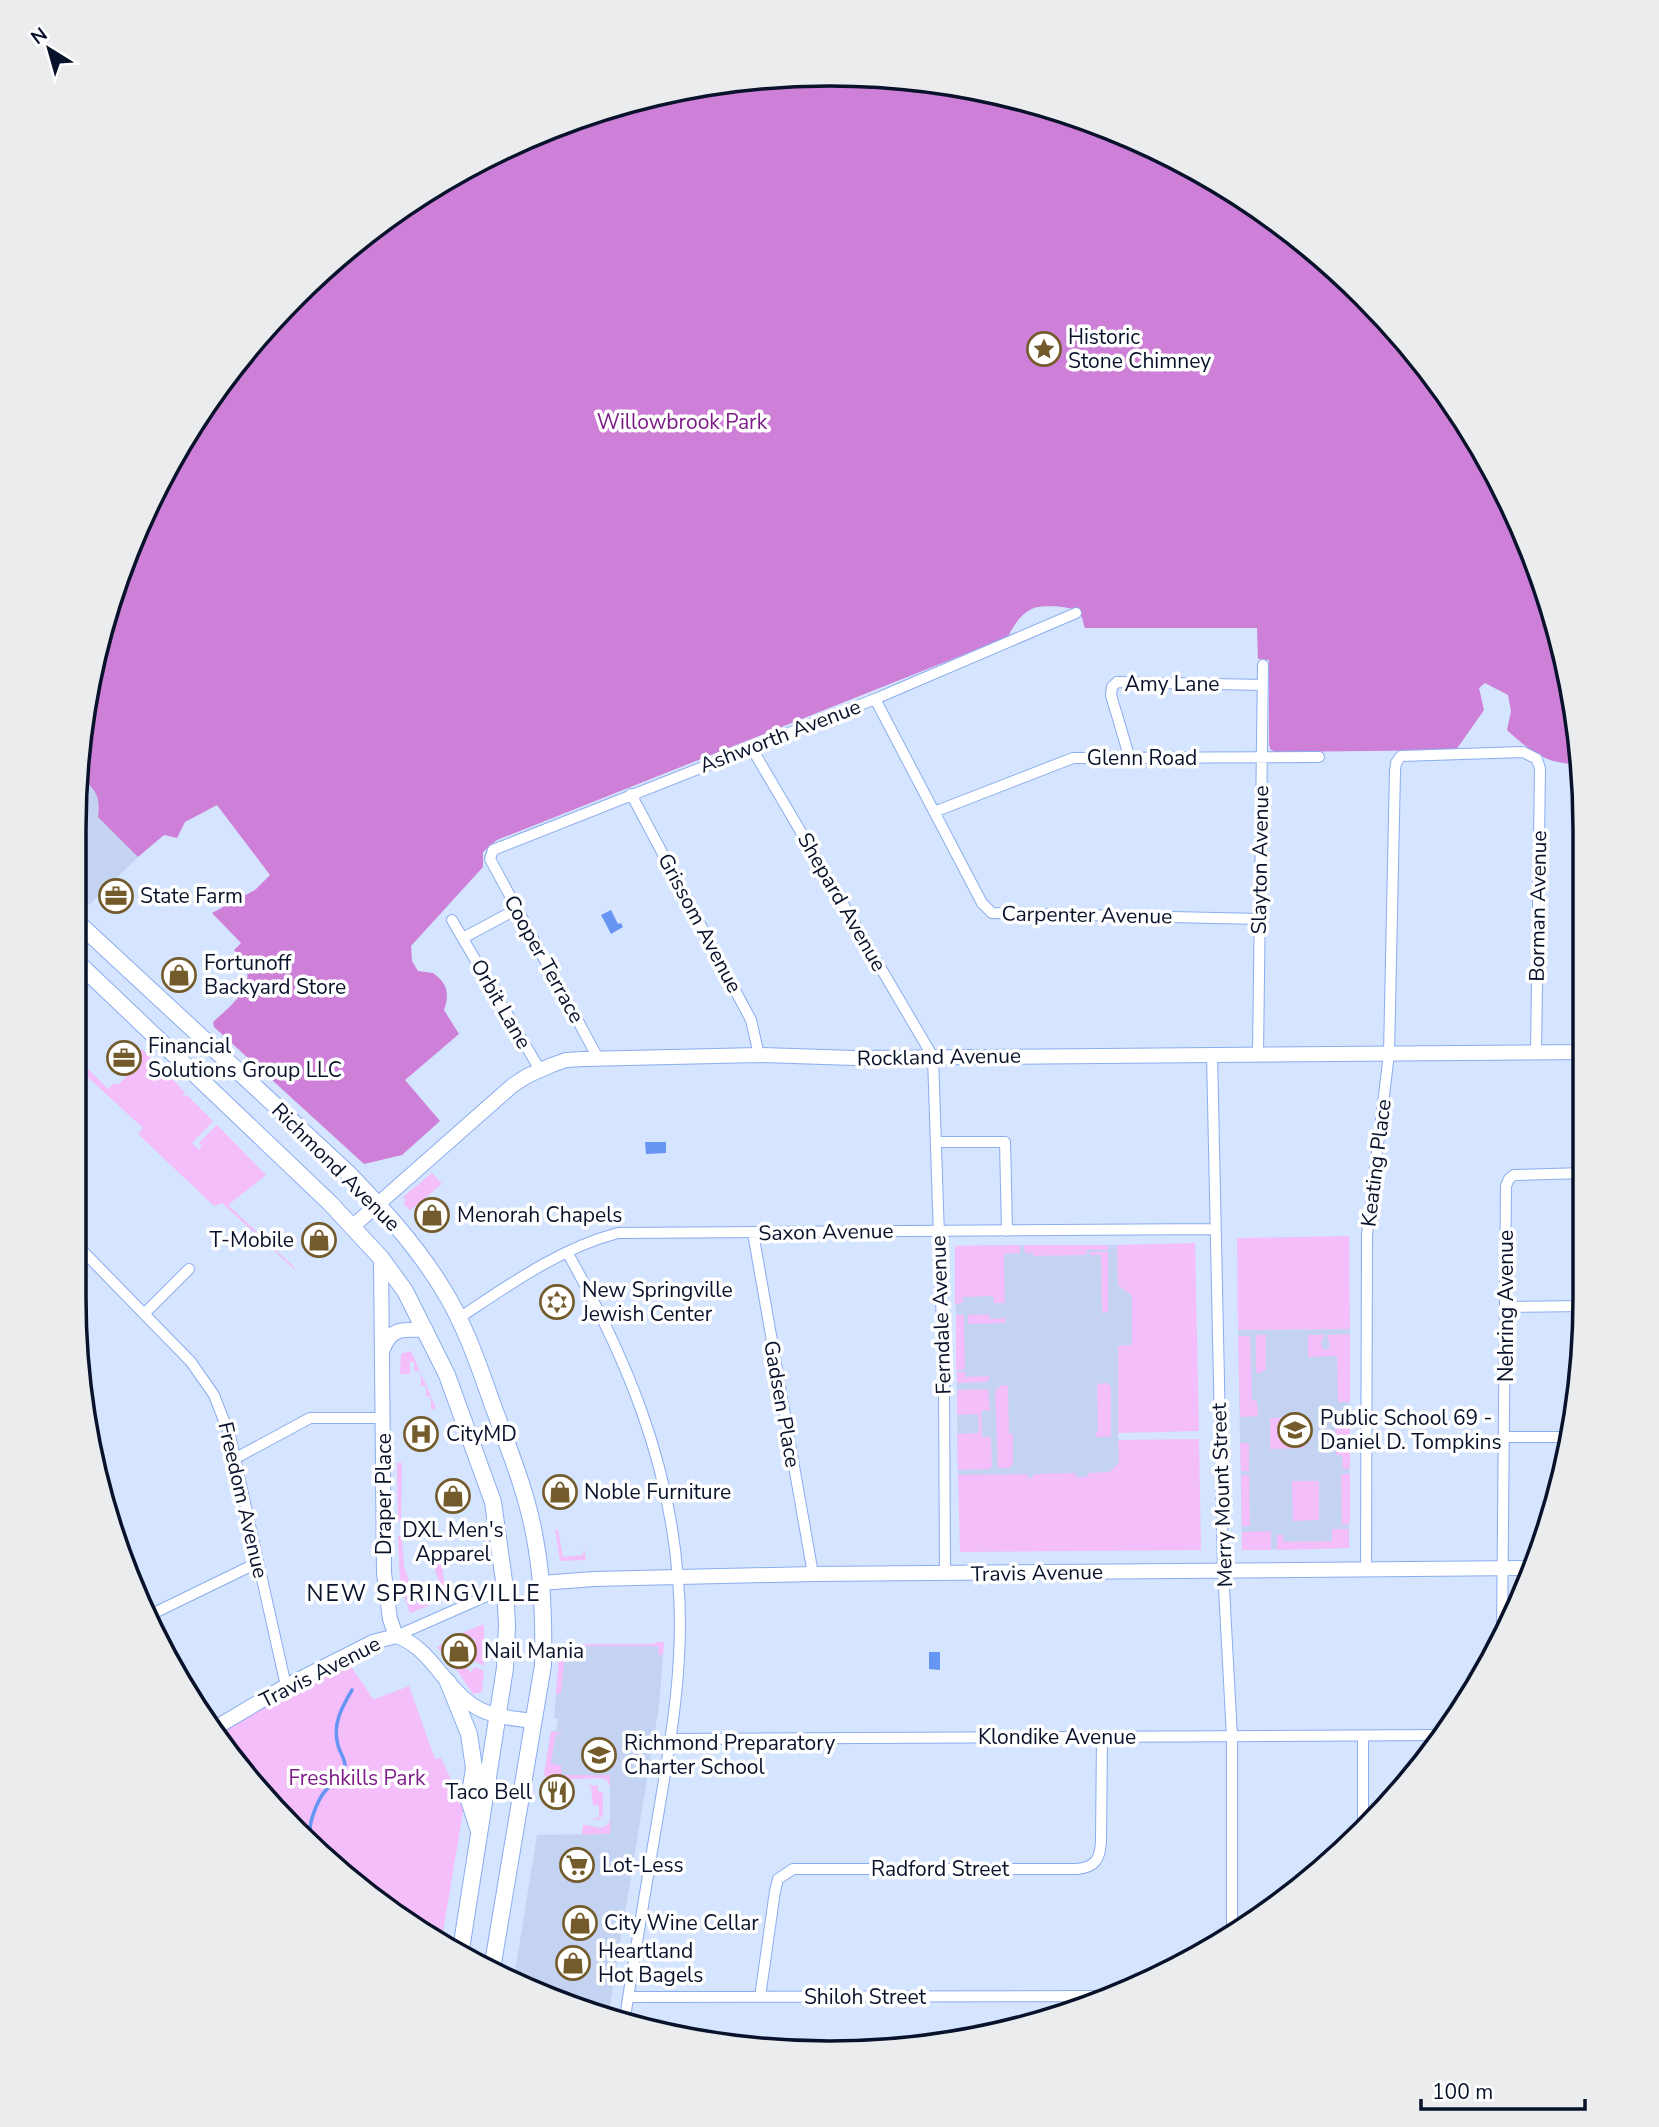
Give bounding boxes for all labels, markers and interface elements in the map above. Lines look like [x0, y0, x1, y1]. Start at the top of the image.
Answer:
north arrow [14, 14, 84, 84]
text: N [26, 22, 53, 51]
place label: Historic Stone Chimney [1068, 323, 1211, 375]
place icon: Historic Stone Chimney [1025, 330, 1063, 368]
park label: Willowbrook Park [597, 408, 768, 436]
street label: Amy Lane [1124, 670, 1220, 698]
street label: Ashworth Avenue [695, 692, 865, 780]
street label: Glenn Road [1087, 744, 1197, 772]
street label: Slayton Avenue [1245, 785, 1275, 935]
street label: Shepard Avenue [791, 827, 893, 977]
street label: Borman Avenue [1523, 830, 1553, 982]
street label: Grissom Avenue [651, 848, 749, 998]
office icon: State Farm [97, 877, 135, 915]
place label: State Farm [140, 882, 243, 910]
street label: Cooper Terrace [497, 890, 591, 1028]
street label: Carpenter Avenue [1001, 900, 1173, 930]
place label: Fortunoff Backyard Store [204, 949, 346, 1001]
street label: Orbit Lane [464, 954, 538, 1054]
shop icon: Fortunoff Backyard Store [160, 956, 198, 994]
place label: Financial Solutions Group LLC [148, 1032, 342, 1084]
office icon: Financial Solutions Group LLC [105, 1039, 143, 1077]
street label: Rockland Avenue [857, 1042, 1021, 1072]
street label: Richmond Avenue [266, 1097, 406, 1237]
street label: Keating Place [1354, 1098, 1398, 1228]
shop icon: Menorah Chapels [413, 1196, 451, 1234]
place label: Menorah Chapels [457, 1201, 622, 1229]
street label: Saxon Avenue [758, 1217, 894, 1247]
shop icon: T-Mobile [300, 1221, 338, 1259]
place label: T-Mobile [209, 1226, 294, 1254]
street label: Nehring Avenue [1492, 1230, 1520, 1382]
street label: Ferndale Avenue [924, 1235, 958, 1395]
place label: New Springville Jewish Center [581, 1276, 733, 1328]
synagogue icon: New Springville Jewish Center [538, 1283, 576, 1321]
street label: Gadsen Place [757, 1338, 807, 1470]
street label: Merry Mount Street [1205, 1402, 1239, 1588]
place label: Public School 69 - Daniel D. Tompkins [1320, 1404, 1502, 1456]
school or university icon: Public School 69 - Daniel D. Tompkins [1276, 1411, 1314, 1449]
hospital icon: CityMD [402, 1415, 440, 1453]
street label: Freedom Avenue [211, 1419, 275, 1581]
place label: CityMD [446, 1420, 517, 1448]
street label: Draper Place [370, 1433, 398, 1555]
shop icon: Noble Furniture [541, 1473, 579, 1511]
shop icon: DXL Men's Apparel [434, 1477, 472, 1515]
place label: Noble Furniture [584, 1478, 731, 1506]
place label: DXL Men's Apparel [402, 1516, 504, 1568]
street label: Travis Avenue [971, 1558, 1103, 1588]
district label: NEW SPRINGVILLE [306, 1578, 542, 1609]
street label: Travis Avenue [255, 1630, 385, 1714]
shop icon: Nail Mania [440, 1632, 478, 1670]
place label: Nail Mania [484, 1637, 584, 1665]
street label: Klondike Avenue [978, 1723, 1136, 1751]
place label: Richmond Preparatory Charter School [624, 1729, 835, 1781]
school or university icon: Richmond Preparatory Charter School [580, 1736, 618, 1774]
park label: Freshkills Park [288, 1764, 426, 1792]
restaurant icon: Taco Bell [538, 1773, 576, 1811]
place label: Taco Bell [445, 1778, 533, 1806]
supermarket icon: Lot-Less [558, 1846, 596, 1884]
place label: Lot-Less [602, 1851, 684, 1879]
street label: Radford Street [871, 1855, 1010, 1883]
shop icon: City Wine Cellar [561, 1904, 599, 1942]
place label: City Wine Cellar [604, 1909, 759, 1937]
place label: Heartland Hot Bagels [598, 1937, 703, 1989]
shop icon: Heartland Hot Bagels [554, 1944, 592, 1982]
street label: Shiloh Street [804, 1983, 927, 2011]
scale bar [1421, 2068, 1586, 2112]
text: 100 m [1432, 2078, 1493, 2106]

